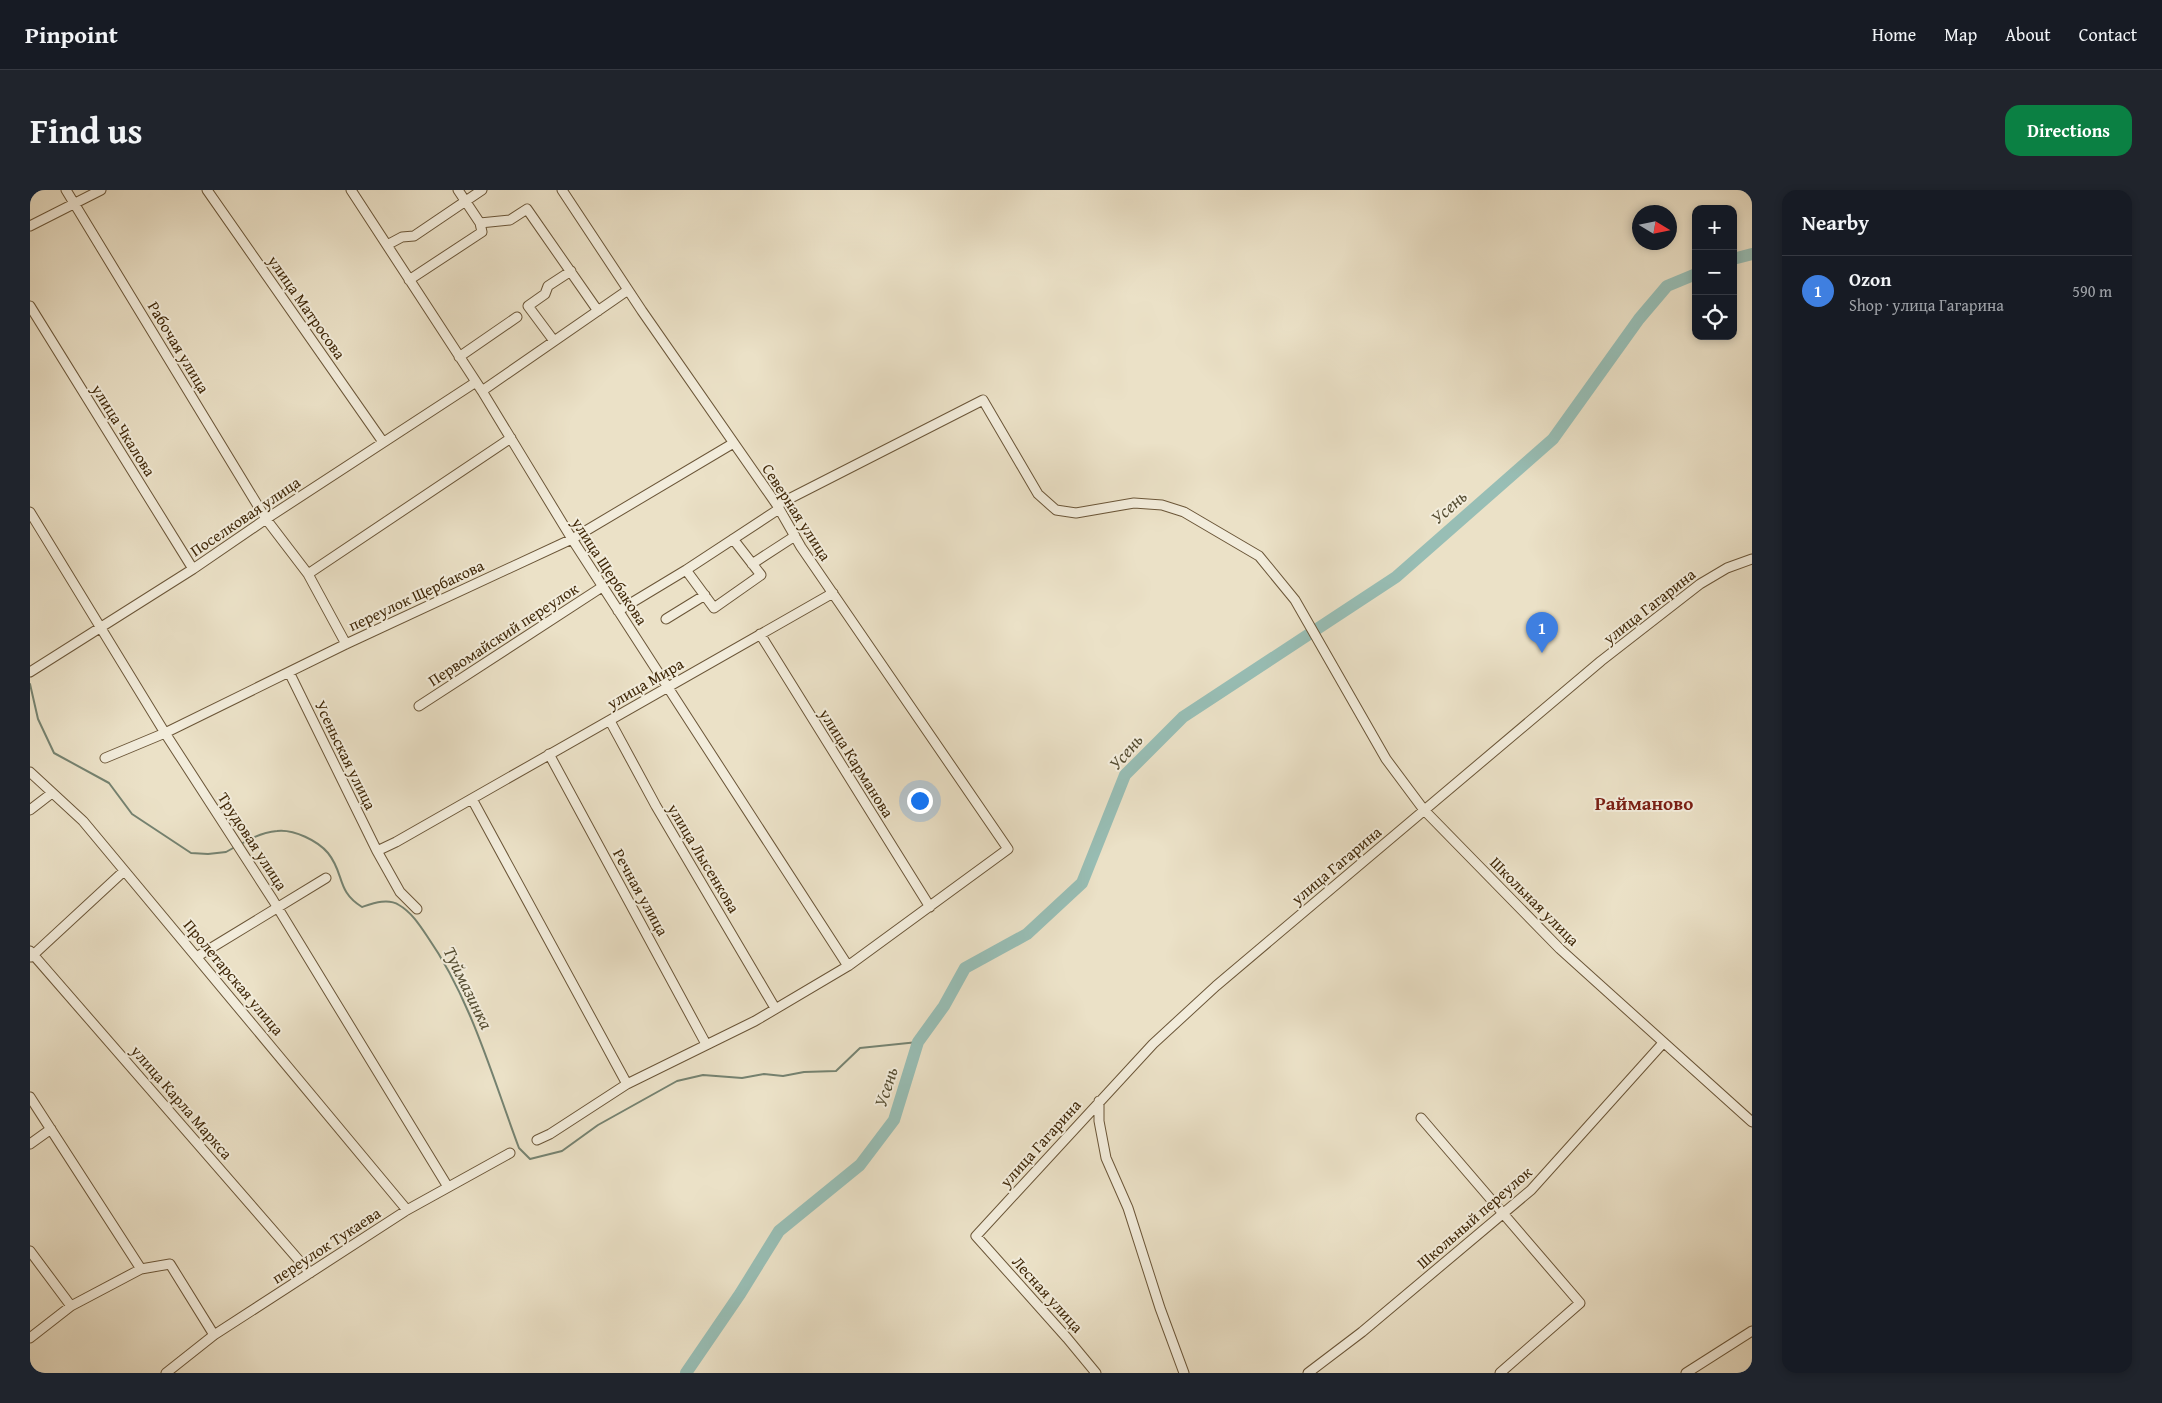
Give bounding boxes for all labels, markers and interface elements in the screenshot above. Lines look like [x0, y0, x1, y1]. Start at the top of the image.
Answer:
text: Pinpoint [25, 17, 118, 52]
text: Home [1872, 21, 1916, 48]
text: Map [1944, 21, 1977, 48]
text: About [2005, 21, 2051, 48]
text: Contact [2079, 21, 2137, 48]
text: Find us [30, 105, 143, 156]
button: Directions [2005, 105, 2132, 156]
north arrow [1632, 205, 1677, 250]
map controls [1692, 205, 1737, 340]
button: + [1692, 205, 1737, 250]
text: Nearby [1802, 207, 1869, 238]
street label: улица Матросова [262, 249, 352, 364]
button: − [1692, 250, 1737, 295]
text: Ozon [1849, 265, 1891, 293]
text: 1 [1814, 279, 1822, 303]
text: 590 m [2072, 279, 2112, 303]
text: Shop · улица Гагарина [1849, 293, 2004, 317]
button: locate [1692, 295, 1737, 340]
street label: Рабочая улица [142, 296, 216, 398]
street label: улица Чкалова [86, 378, 162, 481]
street label: Северная улица [756, 459, 838, 566]
street label: Поселковая улица [185, 470, 305, 562]
water label: Усень [1424, 483, 1473, 530]
street label: улица Щербакова [566, 512, 654, 630]
street label: переулок Щербакова [344, 553, 488, 637]
street label: улица Гагарина [1597, 562, 1701, 650]
street label: Первомайский переулок [423, 576, 584, 692]
pin: 1 [1526, 612, 1558, 653]
street label: улица Мира [601, 651, 688, 715]
street label: Усеньская улица [309, 696, 383, 814]
street label: улица Карманова [813, 703, 900, 823]
water label: Усень [1102, 727, 1149, 776]
street label: Трудовая улица [212, 787, 294, 895]
your location [907, 788, 933, 814]
district label: Райманово [1595, 789, 1693, 817]
street label: улица Лысенкова [661, 798, 746, 918]
street label: улица Гагарина [1285, 820, 1387, 911]
street label: Речная улица [607, 844, 675, 940]
street label: Школьная улица [1485, 851, 1585, 951]
street label: Пролетарская улица [178, 914, 290, 1041]
water label: Туймазинка [437, 942, 500, 1034]
street label: улица Карла Маркса [125, 1039, 239, 1165]
water label: Усень [866, 1063, 905, 1110]
street label: улица Гагарина [993, 1093, 1086, 1193]
street label: Школьный переулок [1411, 1160, 1537, 1274]
street label: переулок Тукаева [267, 1200, 386, 1289]
street label: Лесная улица [1007, 1250, 1089, 1338]

